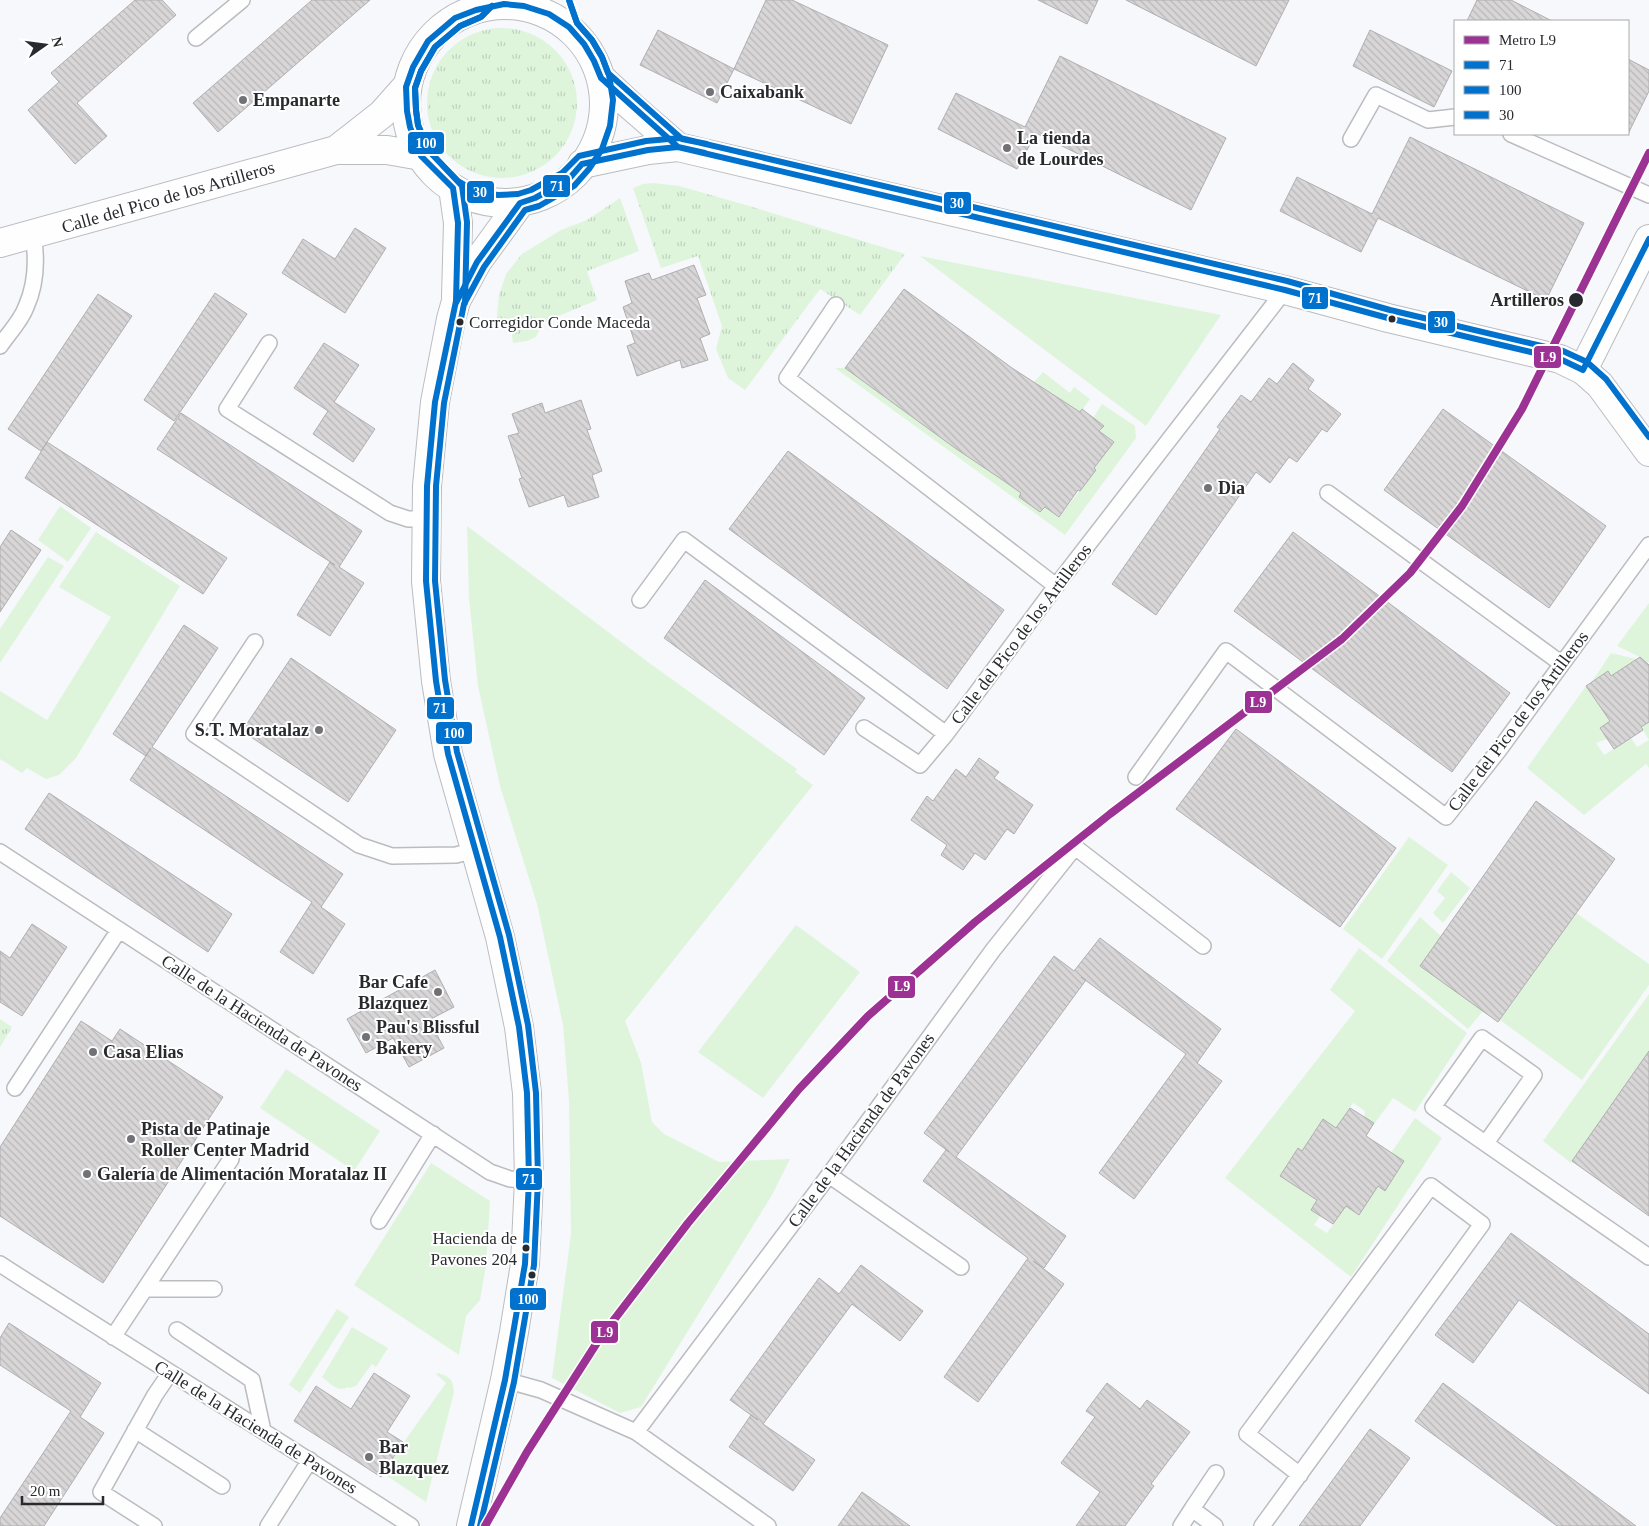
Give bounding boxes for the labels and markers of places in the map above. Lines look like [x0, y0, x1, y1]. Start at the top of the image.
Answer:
place label: Caixabank [720, 82, 804, 102]
marker: Caixabank [704, 86, 716, 98]
place label: Empanarte [253, 90, 340, 110]
marker: Empanarte [237, 94, 249, 106]
place label: La tienda de Lourdes [1017, 128, 1104, 169]
marker: La tienda de Lourdes [1001, 142, 1013, 154]
place label: Artilleros [1490, 290, 1564, 310]
marker: Artilleros [1567, 291, 1585, 309]
place label: Corregidor Conde Maceda [469, 313, 651, 332]
unlabelled marker [1387, 314, 1397, 324]
marker: Corregidor Conde Maceda [455, 317, 465, 327]
place label: Dia [1218, 478, 1245, 498]
marker: Dia [1202, 482, 1214, 494]
place label: S.T. Moratalaz [195, 720, 309, 740]
marker: S.T. Moratalaz [313, 724, 325, 736]
place label: Bar Cafe Blazquez [358, 972, 428, 1013]
marker: Bar Cafe Blazquez [432, 986, 444, 998]
place label: Pau's Blissful Bakery [376, 1017, 480, 1058]
marker: Pau's Blissful Bakery [360, 1031, 372, 1043]
place label: Casa Elias [103, 1042, 184, 1062]
marker: Casa Elias [87, 1046, 99, 1058]
place label: Pista de Patinaje Roller Center Madrid [141, 1119, 309, 1160]
marker: Pista de Patinaje Roller Center Madrid [125, 1133, 137, 1145]
place label: Galería de Alimentación Moratalaz II [97, 1164, 387, 1184]
marker: Galería de Alimentación Moratalaz II [81, 1168, 93, 1180]
place label: Hacienda de Pavones 204 [431, 1229, 517, 1269]
marker: Hacienda de Pavones 204 [521, 1243, 531, 1253]
unlabelled marker [527, 1270, 537, 1280]
place label: Bar Blazquez [379, 1437, 449, 1478]
marker: Bar Blazquez [363, 1451, 375, 1463]

